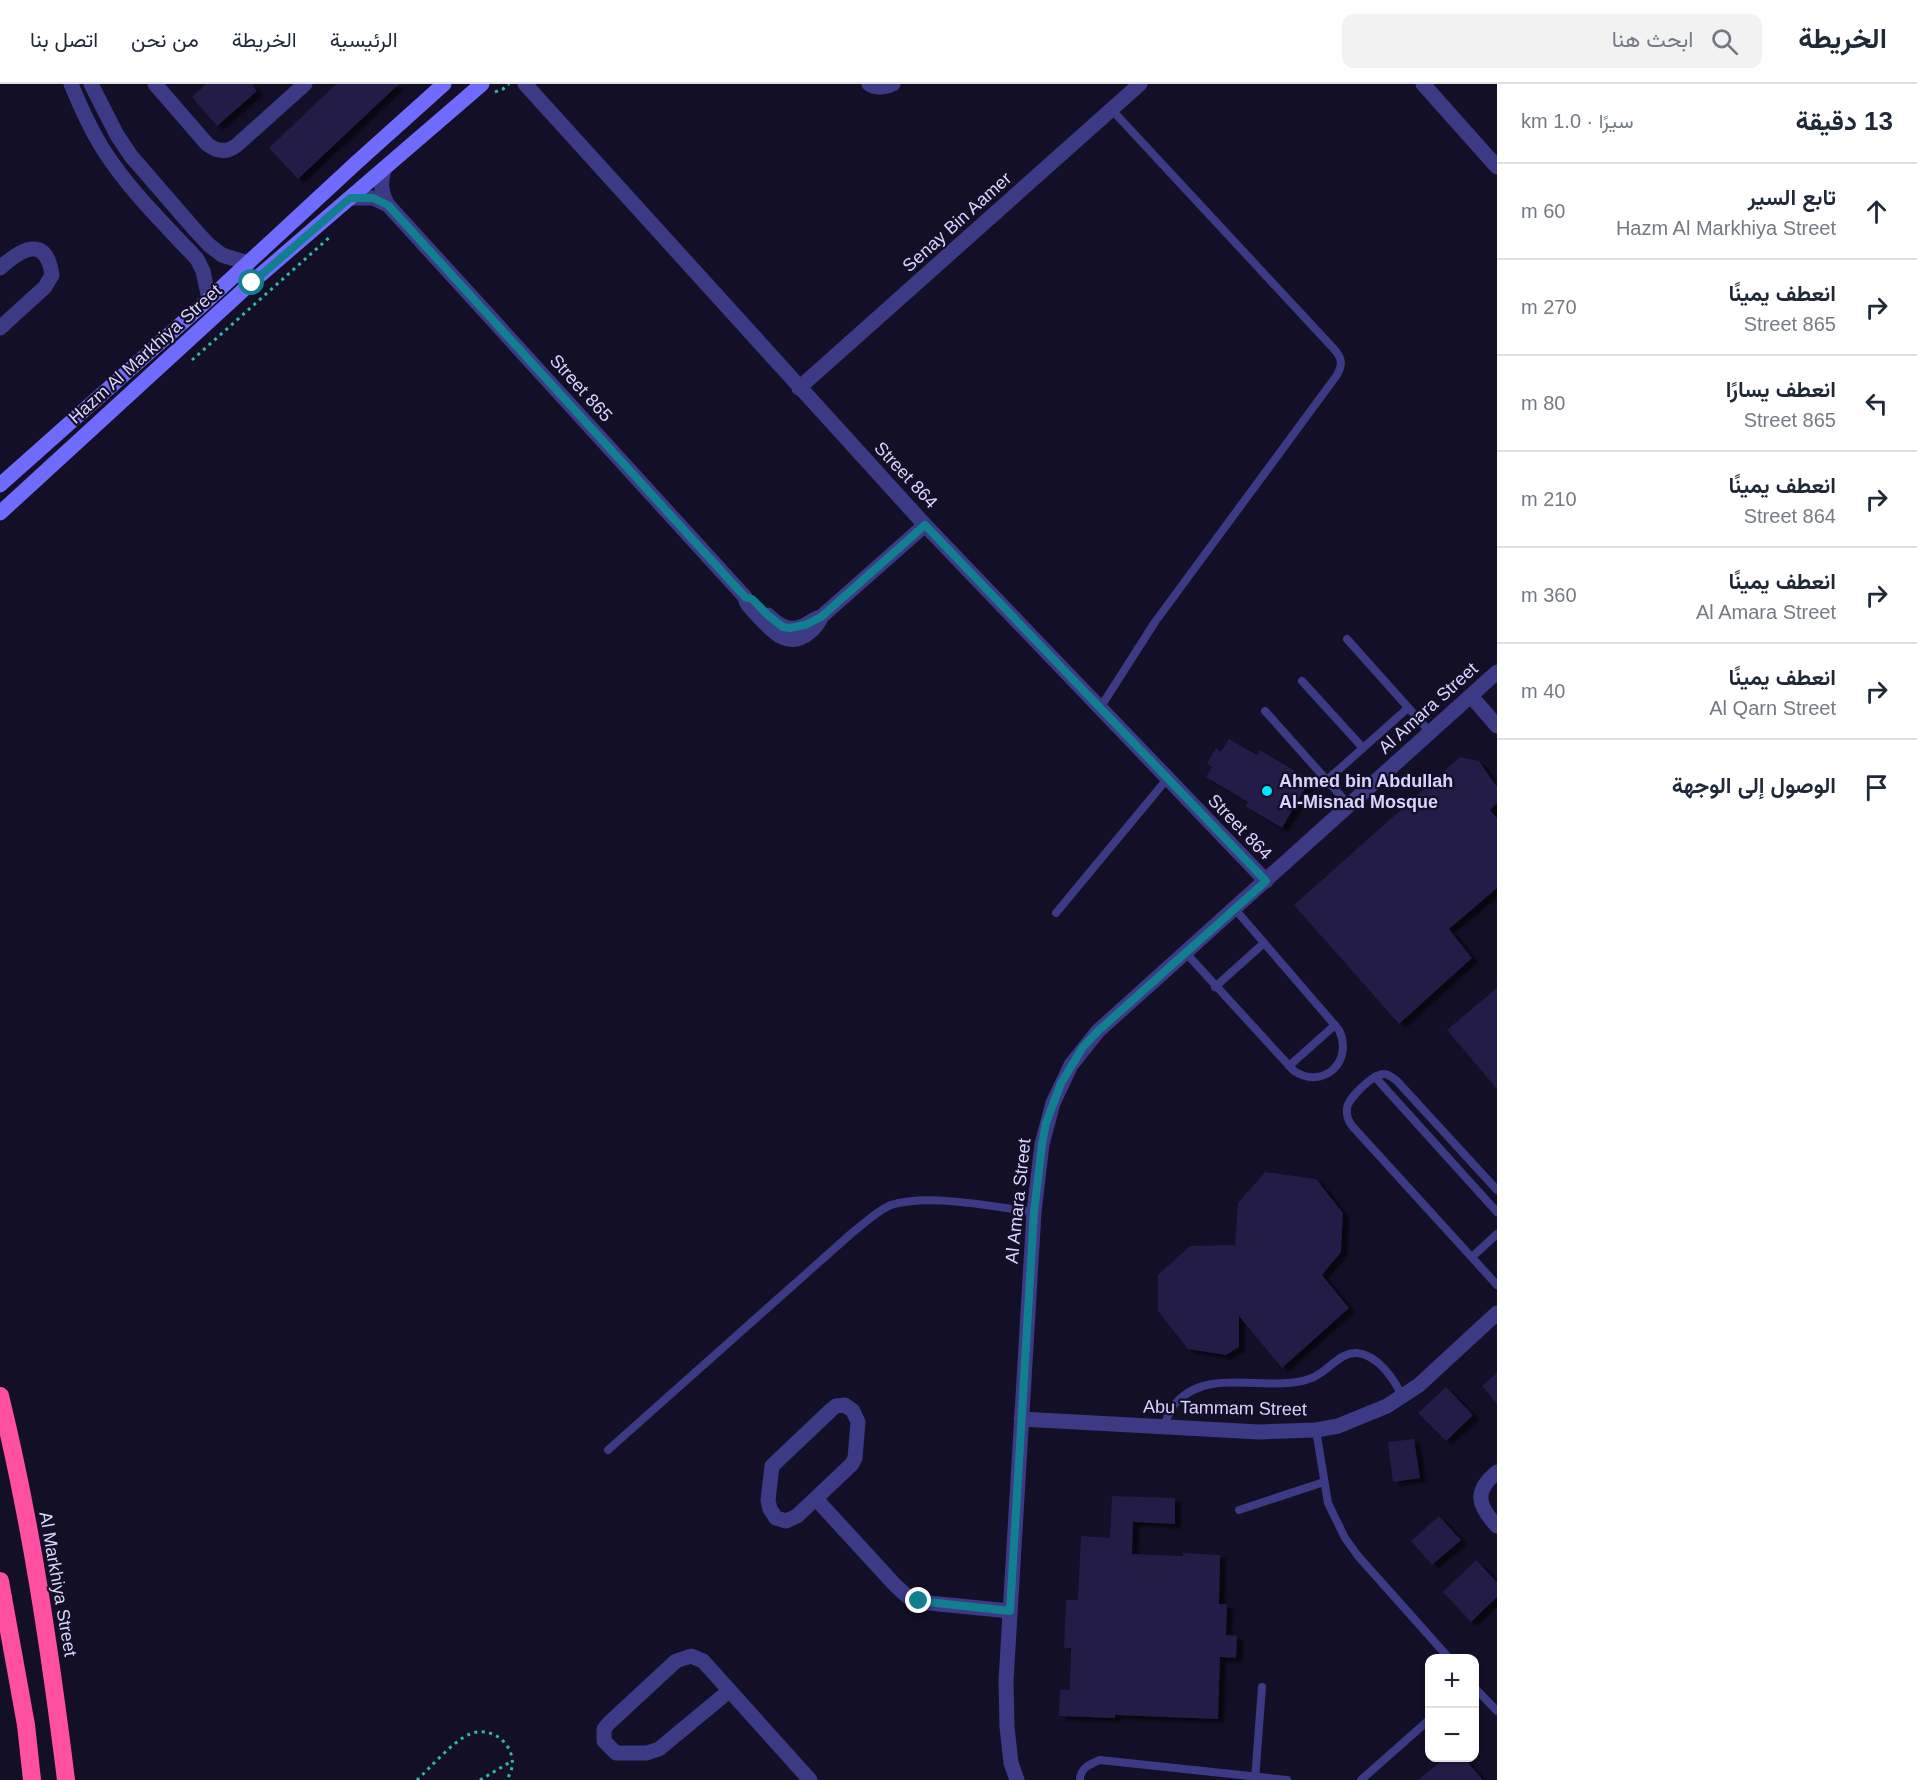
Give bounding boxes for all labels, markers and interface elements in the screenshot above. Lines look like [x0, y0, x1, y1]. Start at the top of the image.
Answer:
search box [1342, 14, 1762, 68]
text: الخريطة [1798, 23, 1887, 54]
icon: search [1708, 25, 1741, 58]
text: ابحث هنا [1612, 27, 1693, 52]
text: اتصل بنا [30, 28, 98, 51]
text: من نحن [131, 28, 199, 51]
text: الخريطة [232, 28, 297, 51]
text: الرئيسية [330, 28, 398, 51]
text: 13 دقيقة [1796, 106, 1893, 136]
text: سيرًا · 1.0 km [1521, 110, 1634, 132]
street label: Senay Bin Aamer [899, 168, 1015, 276]
text: تابع السير [1748, 185, 1836, 210]
icon: ahead [1860, 195, 1893, 228]
text: 60 m [1521, 200, 1565, 222]
text: Hazm Al Markhiya Street [1616, 217, 1836, 239]
route start [238, 269, 264, 295]
street label: Hazm Al Markhiya Street [65, 280, 225, 428]
text: انعطف يمينًا [1728, 281, 1836, 306]
icon: right [1860, 291, 1893, 324]
text: 270 m [1521, 296, 1577, 318]
text: Street 865 [1744, 313, 1836, 335]
street label: Street 865 [546, 350, 616, 426]
text: انعطف يسارًا [1726, 377, 1836, 402]
icon: left [1860, 387, 1893, 420]
text: 80 m [1521, 392, 1565, 414]
text: Street 865 [1744, 409, 1836, 431]
street label: Street 864 [870, 438, 942, 512]
text: انعطف يمينًا [1728, 473, 1836, 498]
icon: right [1860, 483, 1893, 516]
text: 210 m [1521, 488, 1577, 510]
text: Street 864 [1744, 505, 1836, 527]
text: انعطف يمينًا [1728, 569, 1836, 594]
icon: right [1860, 579, 1893, 612]
text: 360 m [1521, 584, 1577, 606]
text: Al Amara Street [1696, 601, 1836, 623]
street label: Al Amara Street [1374, 658, 1482, 758]
text: انعطف يمينًا [1728, 665, 1836, 690]
icon: right [1860, 675, 1893, 708]
text: 40 m [1521, 680, 1565, 702]
text: Al Qarn Street [1709, 697, 1836, 719]
place label: Ahmed bin Abdullah Al-Misnad Mosque [1279, 771, 1453, 812]
icon: arrive [1860, 771, 1893, 804]
text: الوصول إلى الوجهة [1672, 773, 1836, 798]
marker: Ahmed bin Abdullah Al-Misnad Mosque [1260, 784, 1274, 798]
street label: Street 864 [1204, 790, 1276, 864]
street label: Al Amara Street [1001, 1137, 1035, 1265]
street label: Abu Tammam Street [1143, 1397, 1307, 1419]
street label: Al Markhiya Street [35, 1510, 81, 1658]
route end [905, 1587, 931, 1613]
map controls [1425, 1654, 1479, 1762]
button: + [1425, 1654, 1479, 1708]
button: − [1425, 1708, 1479, 1762]

